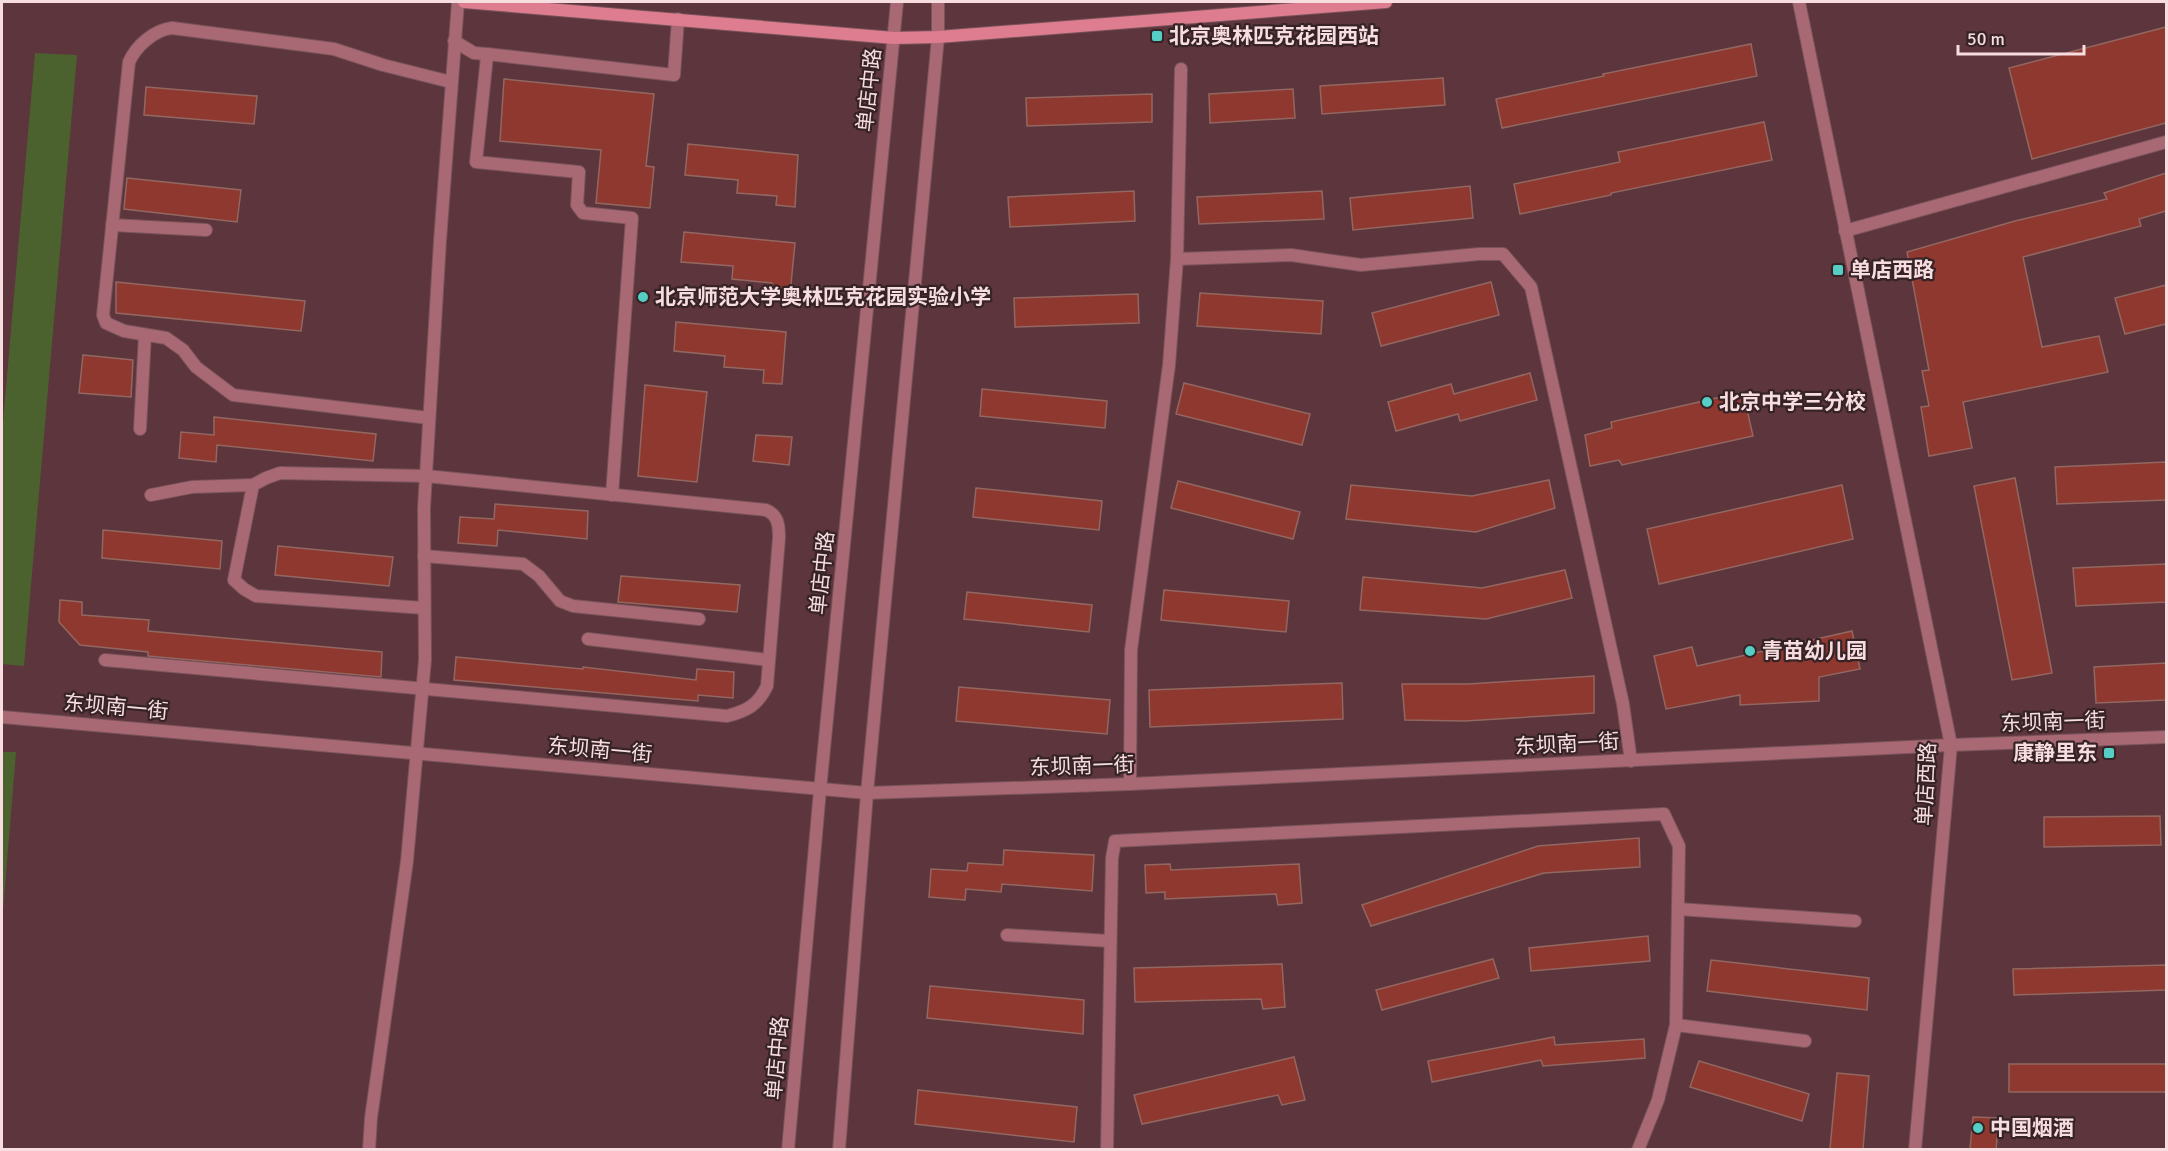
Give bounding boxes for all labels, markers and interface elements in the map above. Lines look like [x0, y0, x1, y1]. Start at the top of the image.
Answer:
scale bar [1958, 18, 2084, 56]
place label: 北京奥林匹克花园西站 [1169, 23, 1379, 49]
text: 50 m [1967, 28, 2005, 50]
marker: 北京奥林匹克花园西站 [1150, 29, 1164, 43]
street label: 单店中路 [852, 47, 886, 133]
place label: 单店西路 [1850, 257, 1934, 283]
marker: 单店西路 [1831, 263, 1845, 277]
place label: 北京师范大学奥林匹克花园实验小学 [655, 284, 991, 310]
marker: 北京师范大学奥林匹克花园实验小学 [636, 290, 650, 304]
place label: 北京中学三分校 [1719, 389, 1866, 415]
marker: 北京中学三分校 [1700, 395, 1714, 409]
street label: 单店中路 [805, 530, 839, 616]
place label: 青苗幼儿园 [1762, 638, 1867, 664]
marker: 青苗幼儿园 [1743, 644, 1757, 658]
street label: 东坝南一街 [63, 689, 169, 725]
street label: 东坝南一街 [2000, 707, 2106, 737]
street label: 东坝南一街 [1514, 728, 1620, 760]
street label: 东坝南一街 [547, 732, 653, 768]
place label: 康静里东 [2013, 740, 2097, 766]
street label: 单店西路 [1911, 741, 1941, 827]
marker: 康静里东 [2102, 746, 2116, 760]
street label: 东坝南一街 [1029, 751, 1135, 781]
street label: 单店中路 [760, 1015, 794, 1101]
place label: 中国烟酒 [1990, 1115, 2074, 1141]
marker: 中国烟酒 [1971, 1121, 1985, 1135]

